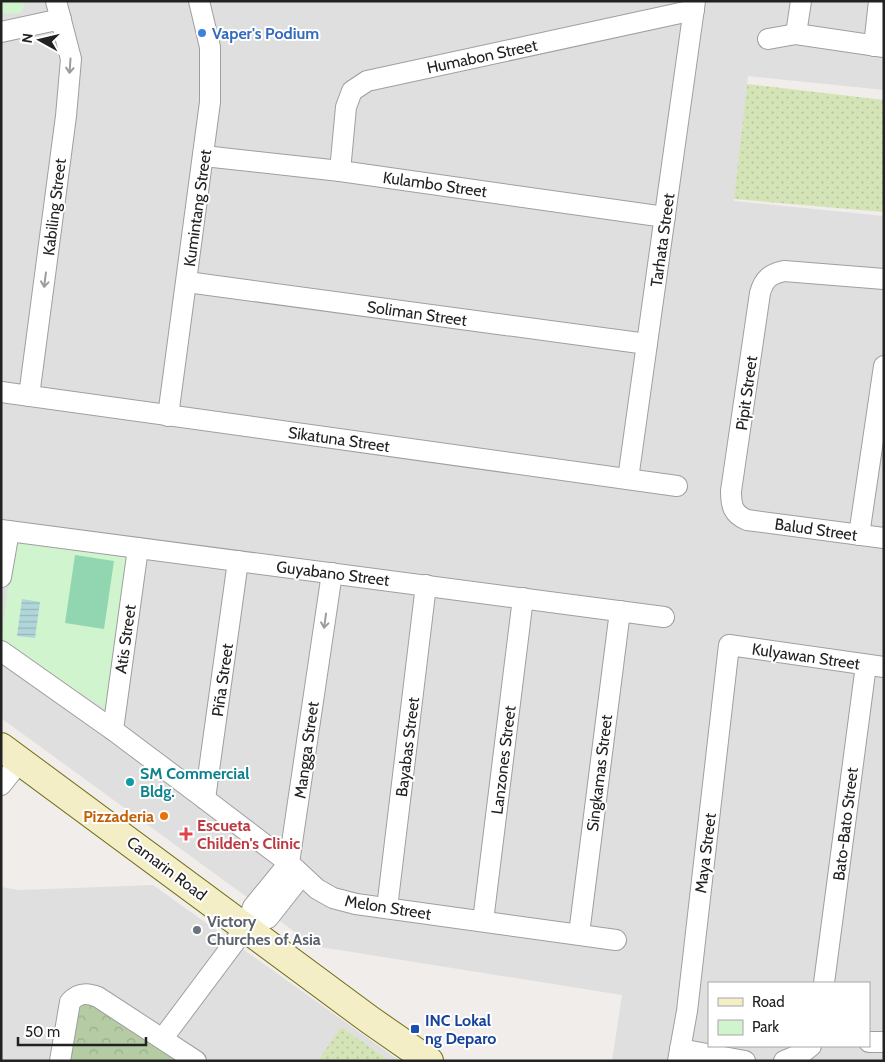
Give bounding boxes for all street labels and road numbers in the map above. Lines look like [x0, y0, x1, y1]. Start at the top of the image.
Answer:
street label: Humabon Street [425, 35, 540, 77]
street label: Kumintang Street [180, 148, 215, 268]
street label: Kabiling Street [39, 157, 70, 257]
street label: Kulambo Street [382, 168, 489, 201]
street label: Tarhata Street [647, 191, 679, 288]
street label: Soliman Street [366, 297, 469, 330]
street label: Pipit Street [732, 354, 761, 431]
street label: Sikatuna Street [287, 423, 392, 456]
street label: Balud Street [774, 514, 859, 545]
street label: Guyabano Street [275, 557, 391, 590]
street label: Atis Street [111, 603, 140, 675]
street label: Kulyawan Street [751, 639, 862, 674]
street label: Piña Street [208, 642, 237, 718]
street label: Bayabas Street [392, 695, 423, 798]
street label: Mangga Street [290, 700, 323, 800]
street label: Lanzones Street [487, 704, 520, 815]
street label: Singkamas Street [583, 713, 616, 832]
street label: Bato-Bato Street [829, 766, 862, 882]
street label: Maya Street [691, 811, 720, 894]
street label: Camarin Road [123, 832, 210, 905]
street label: Melon Street [343, 891, 433, 924]

